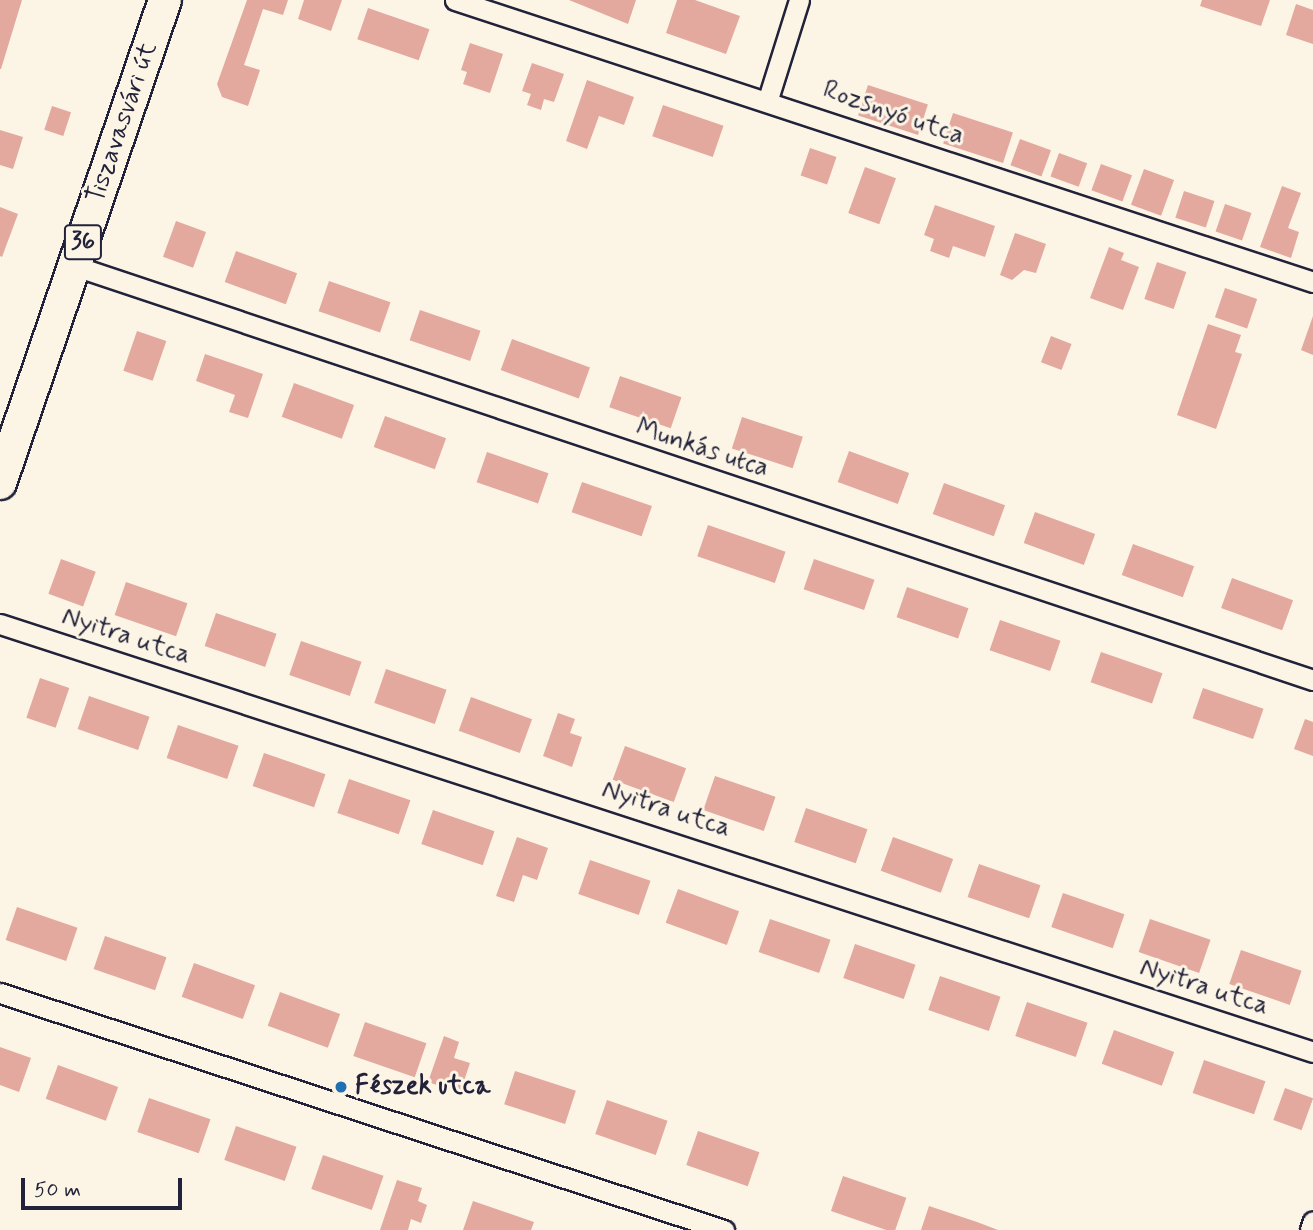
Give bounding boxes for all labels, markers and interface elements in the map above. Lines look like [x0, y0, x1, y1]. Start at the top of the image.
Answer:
street label: Tiszavasvári út [81, 38, 165, 208]
street label: Rozsnyó utca [818, 75, 968, 153]
road number: 36 [64, 222, 102, 262]
street label: Munkás utca [628, 412, 776, 486]
street label: Nyitra utca [59, 602, 193, 672]
street label: Nyitra utca [599, 775, 733, 845]
street label: Nyitra utca [1137, 953, 1271, 1023]
place label: Fészek utca [355, 1071, 490, 1103]
marker: Fészek utca [333, 1079, 349, 1095]
scale bar [24, 1164, 186, 1208]
text: 50 m [34, 1176, 81, 1204]

